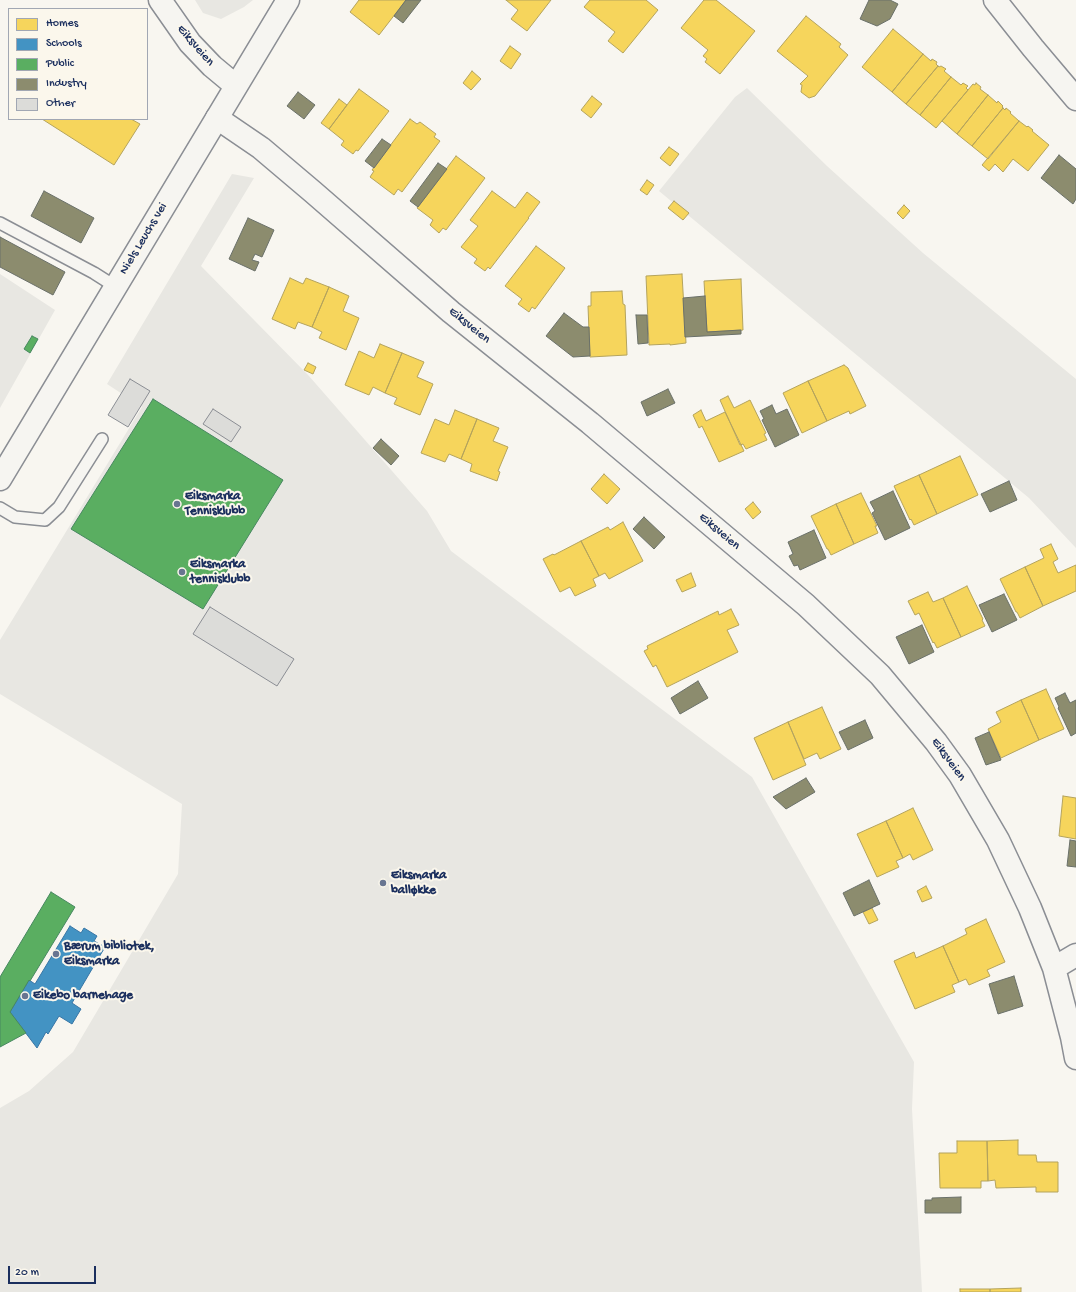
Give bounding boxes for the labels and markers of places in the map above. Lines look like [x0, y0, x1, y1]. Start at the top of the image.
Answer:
place label: Eiksmarka Tennisklubb [185, 489, 245, 520]
marker: Eiksmarka Tennisklubb [172, 499, 182, 509]
place label: Eiksmarka tennisklubb [190, 557, 250, 588]
marker: Eiksmarka tennisklubb [177, 567, 187, 577]
place label: Eiksmarka balløkke [391, 868, 447, 899]
marker: Eiksmarka balløkke [378, 878, 388, 888]
place label: Bærum bibliotek, Eiksmarka [64, 939, 155, 970]
marker: Bærum bibliotek, Eiksmarka [51, 949, 61, 959]
place label: Eikebo barnehage [33, 988, 133, 1004]
marker: Eikebo barnehage [20, 991, 30, 1001]

